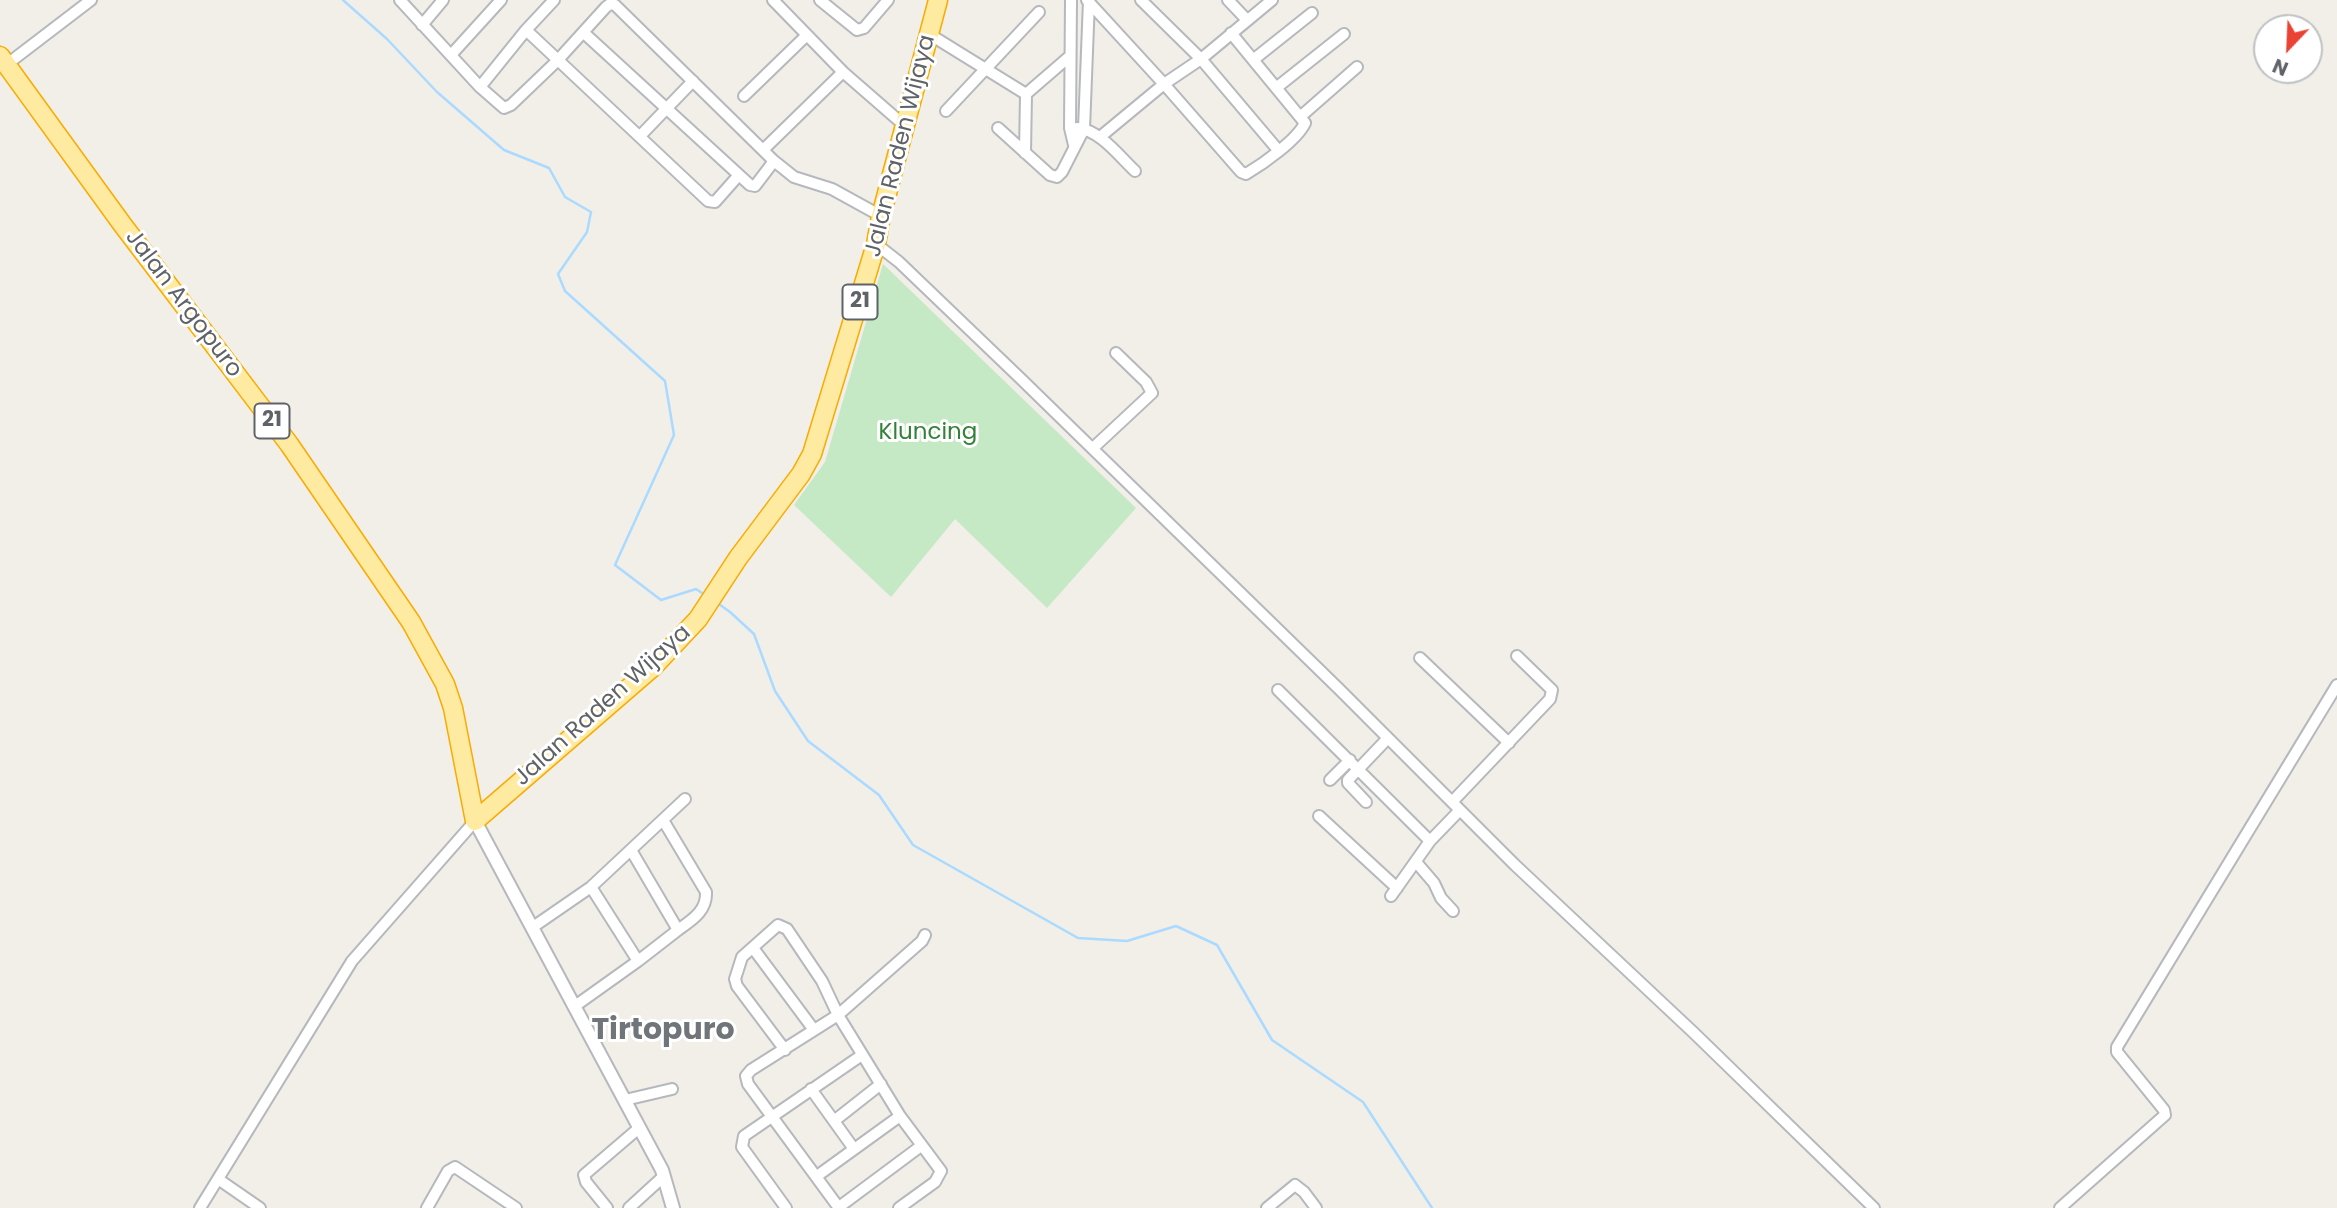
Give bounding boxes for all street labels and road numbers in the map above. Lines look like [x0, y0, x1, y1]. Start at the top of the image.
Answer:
street label: Jalan Raden Wijaya [860, 32, 942, 260]
street label: Jalan Argopuro [119, 225, 247, 383]
road number: 21 [842, 284, 878, 320]
road number: 21 [254, 404, 290, 438]
street label: Jalan Raden Wijaya [509, 620, 697, 792]

